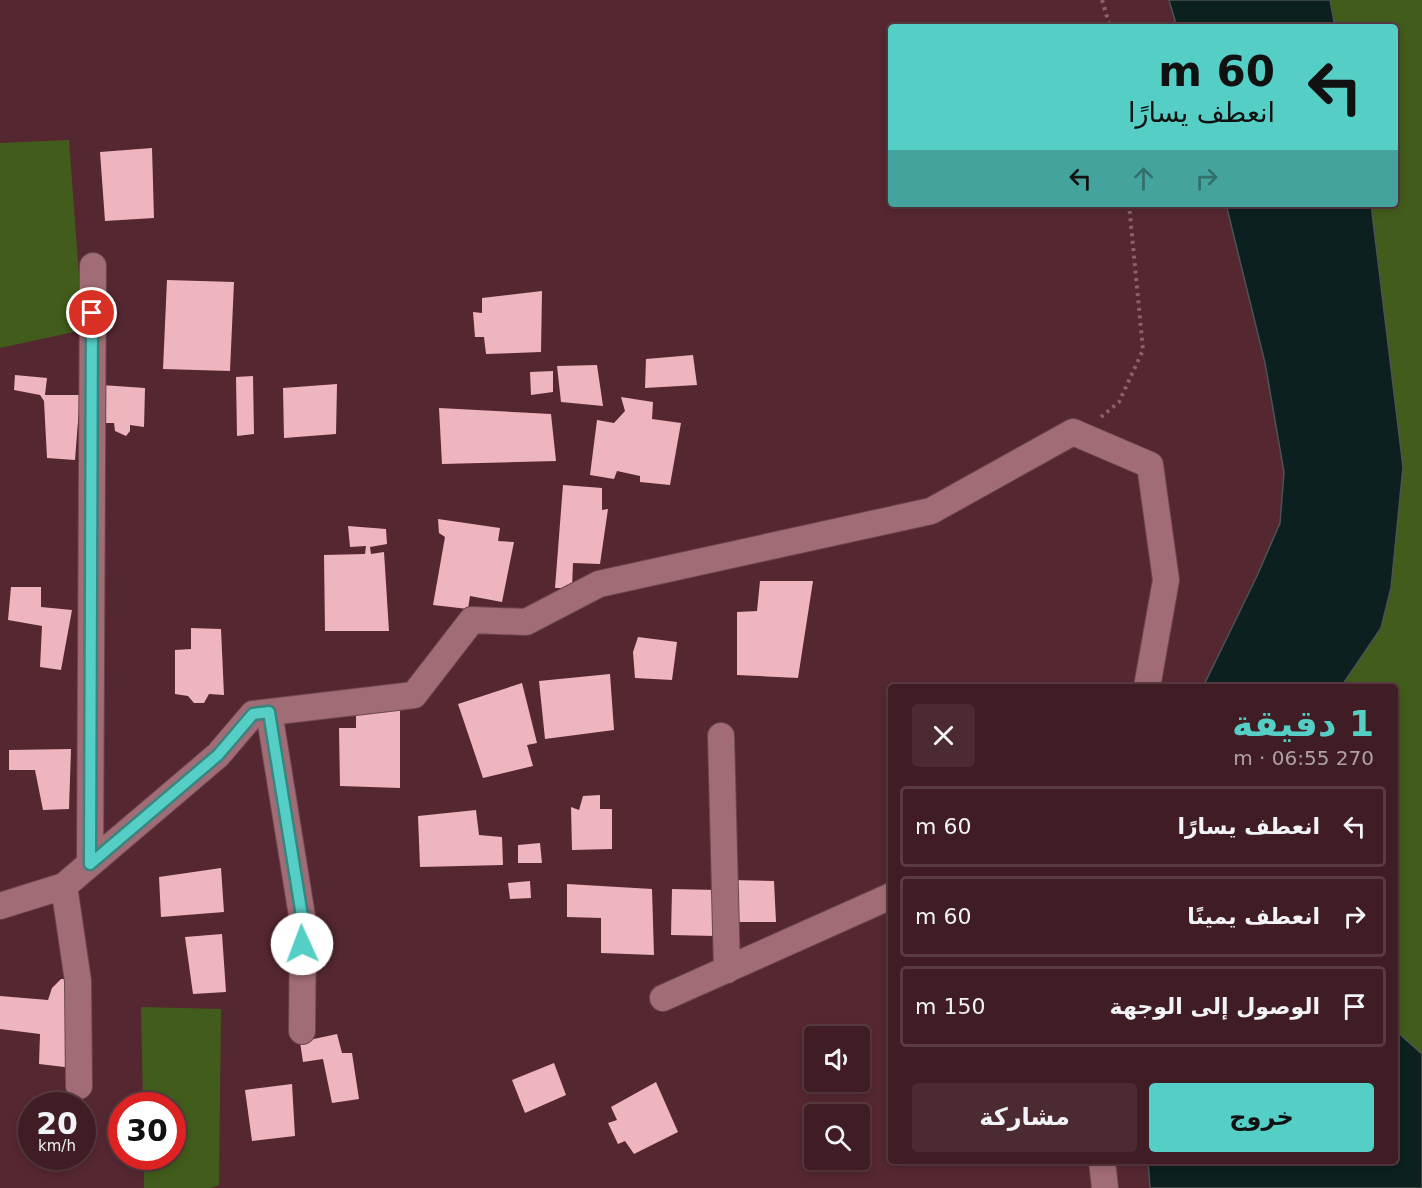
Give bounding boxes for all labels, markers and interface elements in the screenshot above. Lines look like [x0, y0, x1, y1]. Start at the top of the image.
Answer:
text: 60 m [1158, 47, 1275, 96]
icon: left [1296, 48, 1374, 126]
text: انعطف يسارًا [1128, 97, 1275, 128]
icon: left [1064, 162, 1097, 195]
icon: ahead [1127, 162, 1160, 195]
icon: right [1190, 162, 1223, 195]
pin [66, 287, 117, 338]
icon: arrive [75, 296, 108, 329]
text: 1 دقيقة [1232, 703, 1374, 744]
button: close [912, 704, 975, 767]
text: 270 m · 06:55 [1233, 746, 1374, 770]
icon: left [1338, 810, 1371, 843]
text: 60 m [915, 814, 971, 839]
text: انعطف يسارًا [1177, 814, 1320, 839]
icon: right [1338, 900, 1371, 933]
text: 60 m [915, 904, 971, 929]
text: انعطف يمينًا [1187, 904, 1320, 929]
position arrow [270, 912, 334, 976]
icon: arrive [1338, 990, 1371, 1023]
text: 150 m [915, 994, 985, 1019]
text: الوصول إلى الوجهة [1110, 994, 1320, 1019]
map controls [804, 1026, 870, 1170]
button: sound [804, 1026, 870, 1092]
button: مشاركة [912, 1083, 1137, 1152]
button: خروج [1149, 1083, 1374, 1152]
speed limit sign: 30 [108, 1092, 186, 1170]
button: search [804, 1104, 870, 1170]
text: 20 [36, 1106, 78, 1141]
text: km/h [38, 1137, 76, 1155]

